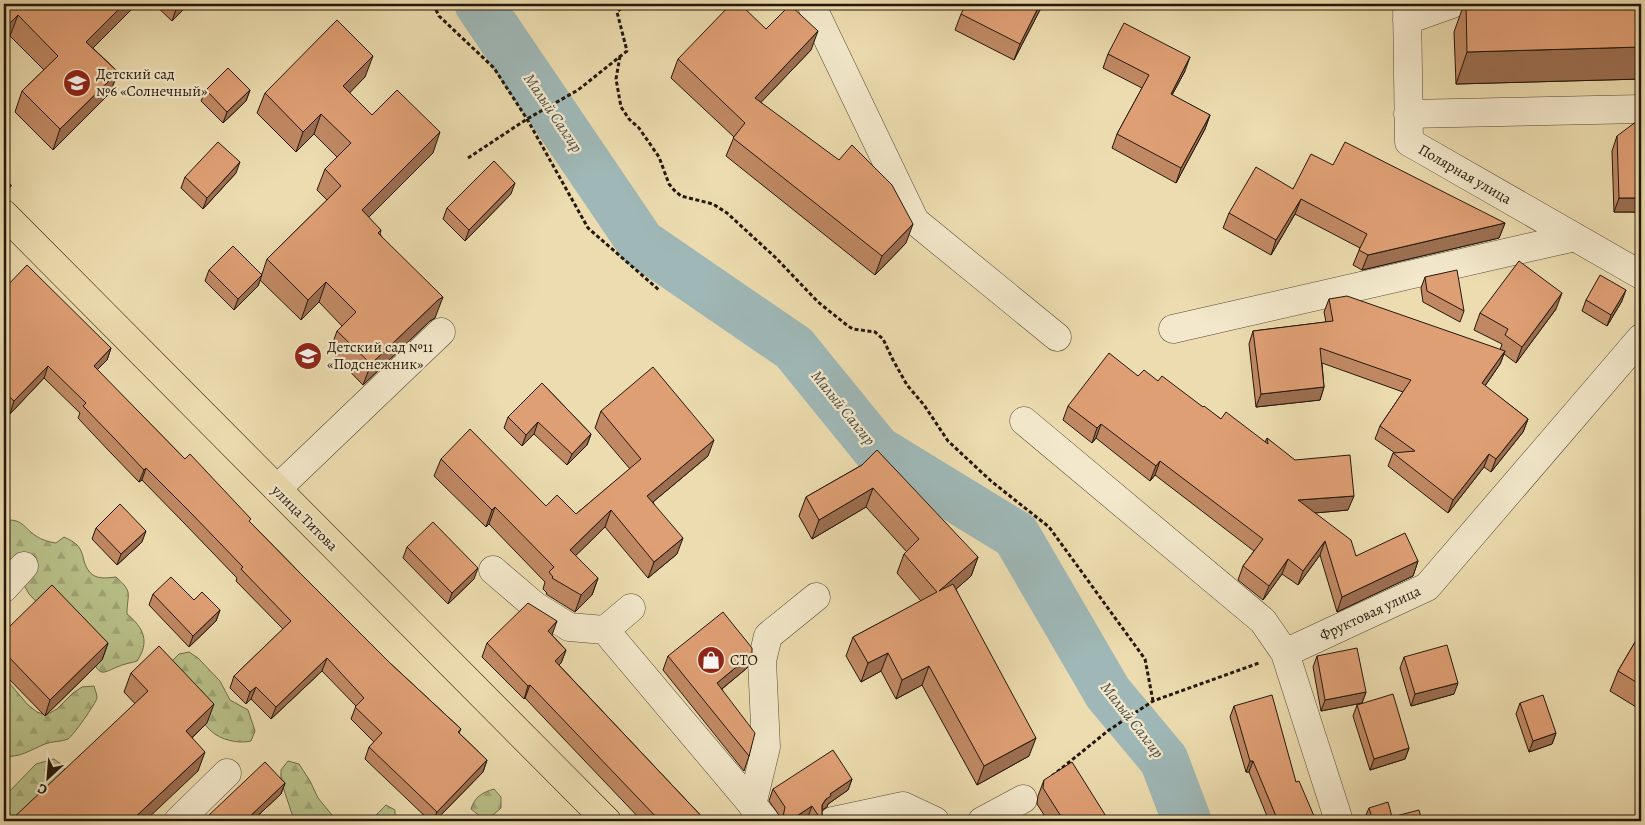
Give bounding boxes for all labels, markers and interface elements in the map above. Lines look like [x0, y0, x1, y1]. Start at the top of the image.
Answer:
place label: Детский сад №6 «Солнечный» [96, 64, 208, 101]
school or university icon: Детский сад №6 «Солнечный» [62, 68, 92, 98]
water label: Малый Салгир [518, 69, 588, 157]
street label: Полярная улица [1415, 139, 1515, 209]
place label: Детский сад №11 «Подснежник» [327, 337, 433, 374]
school or university icon: Детский сад №11 «Подснежник» [293, 341, 323, 371]
water label: Малый Салгир [806, 366, 880, 450]
street label: улица Титова [267, 480, 343, 556]
street label: Фруктовая улица [1316, 581, 1424, 645]
shop icon: СТО [696, 645, 726, 675]
place label: СТО [730, 650, 758, 670]
water label: Малый Салгир [1095, 677, 1169, 763]
north arrow [22, 752, 72, 802]
text: С [34, 779, 51, 800]

